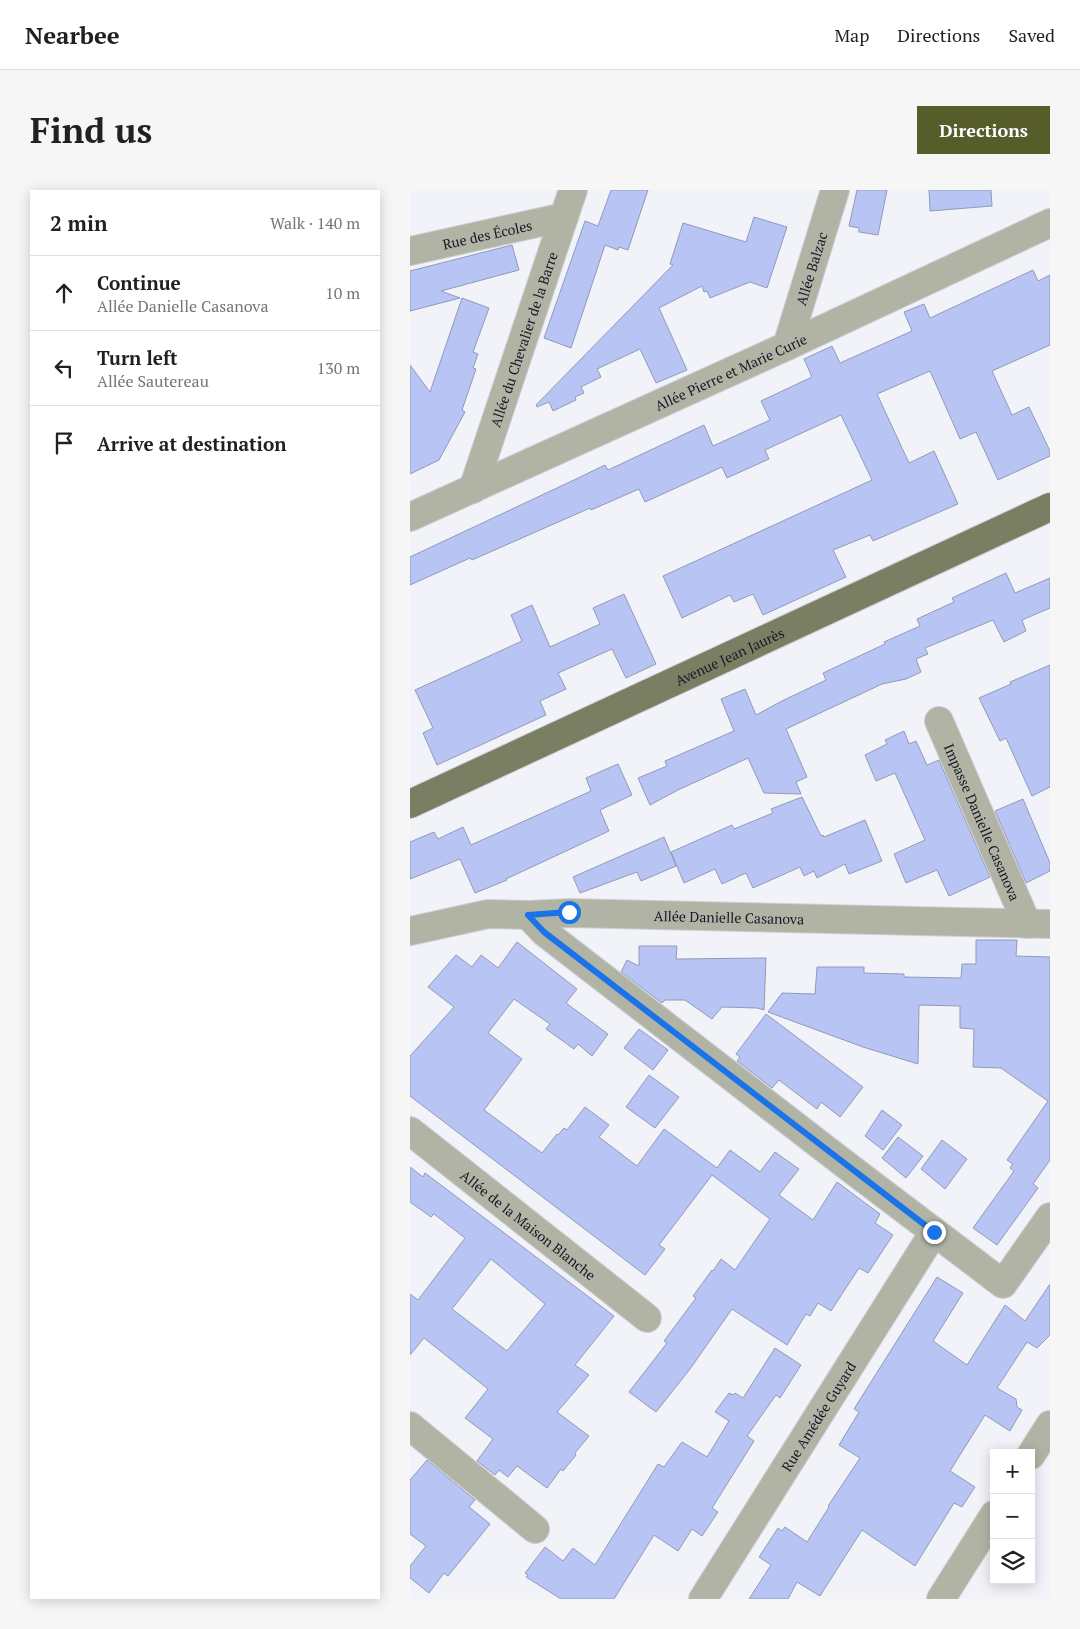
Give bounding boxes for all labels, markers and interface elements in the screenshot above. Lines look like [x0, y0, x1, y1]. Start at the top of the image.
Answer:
text: Nearbee [25, 19, 120, 51]
text: Map [834, 23, 869, 47]
text: Directions [897, 23, 980, 47]
text: Saved [1008, 23, 1055, 47]
button: Directions [917, 106, 1050, 154]
text: Find us [30, 107, 152, 153]
text: 2 min [50, 209, 107, 237]
text: Walk · 140 m [270, 212, 360, 234]
street label: Rue des Écoles [441, 215, 534, 253]
street label: Allée Balzac [791, 230, 831, 308]
street label: Allée du Chevalier de la Barre [485, 249, 561, 429]
text: Continue [97, 270, 181, 295]
icon: ahead [50, 279, 78, 307]
text: 10 m [325, 282, 360, 304]
text: Allée Danielle Casanova [97, 295, 269, 317]
street label: Allée Pierre et Marie Curie [651, 329, 810, 414]
text: Turn left [97, 345, 178, 370]
icon: left [50, 354, 78, 382]
text: 130 m [317, 357, 360, 379]
text: Allée Sautereau [97, 370, 209, 392]
icon: arrive [50, 429, 78, 457]
text: Arrive at destination [97, 431, 286, 456]
street label: Avenue Jean Jaurès [672, 622, 787, 689]
street label: Impasse Danielle Casanova [940, 740, 1025, 903]
route start [558, 901, 581, 924]
street label: Allée Danielle Casanova [654, 905, 804, 928]
street label: Allée de la Maison Blanche [457, 1165, 600, 1284]
route end [923, 1221, 946, 1244]
street label: Rue Amédée Guyard [776, 1358, 860, 1475]
map controls [990, 1449, 1035, 1584]
button: + [990, 1449, 1035, 1494]
button: − [990, 1494, 1035, 1539]
button: layers [990, 1539, 1035, 1584]

